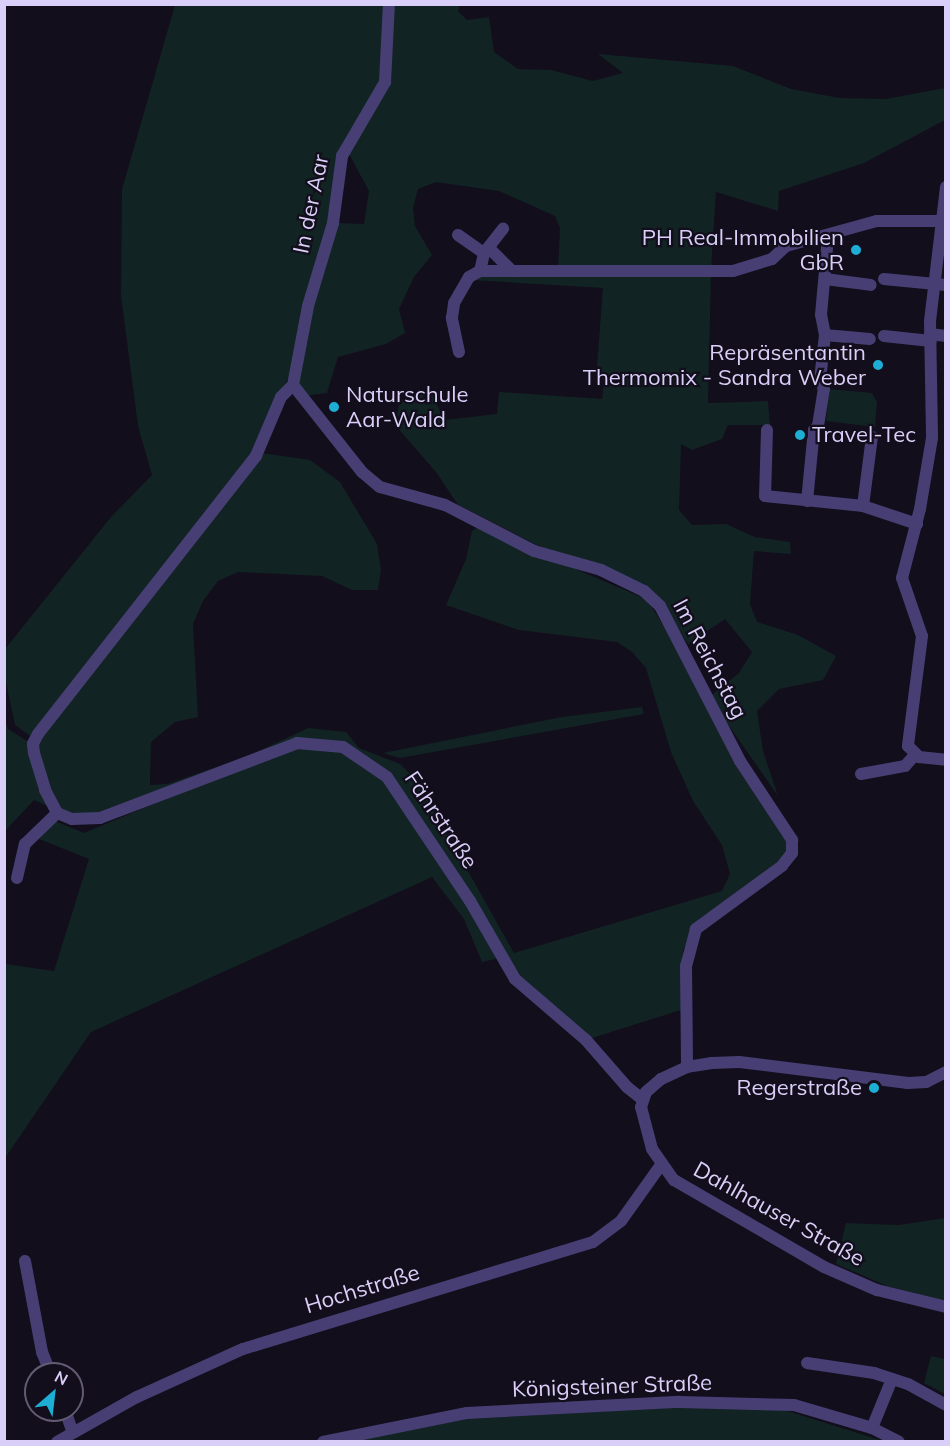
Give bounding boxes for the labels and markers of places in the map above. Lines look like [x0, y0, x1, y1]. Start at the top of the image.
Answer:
place label: PH Real-Immobilien GbR [642, 224, 844, 276]
marker: PH Real-Immobilien GbR [849, 243, 863, 257]
place label: Repräsentantin Thermomix - Sandra Weber [583, 339, 866, 390]
marker: Repräsentantin Thermomix - Sandra Weber [871, 358, 885, 372]
place label: Naturschule Aar-Wald [346, 381, 468, 433]
marker: Naturschule Aar-Wald [327, 400, 341, 414]
place label: Travel-Tec [812, 422, 916, 448]
marker: Travel-Tec [793, 428, 807, 442]
place label: Regerstraße [736, 1075, 862, 1101]
marker: Regerstraße [867, 1081, 881, 1095]

